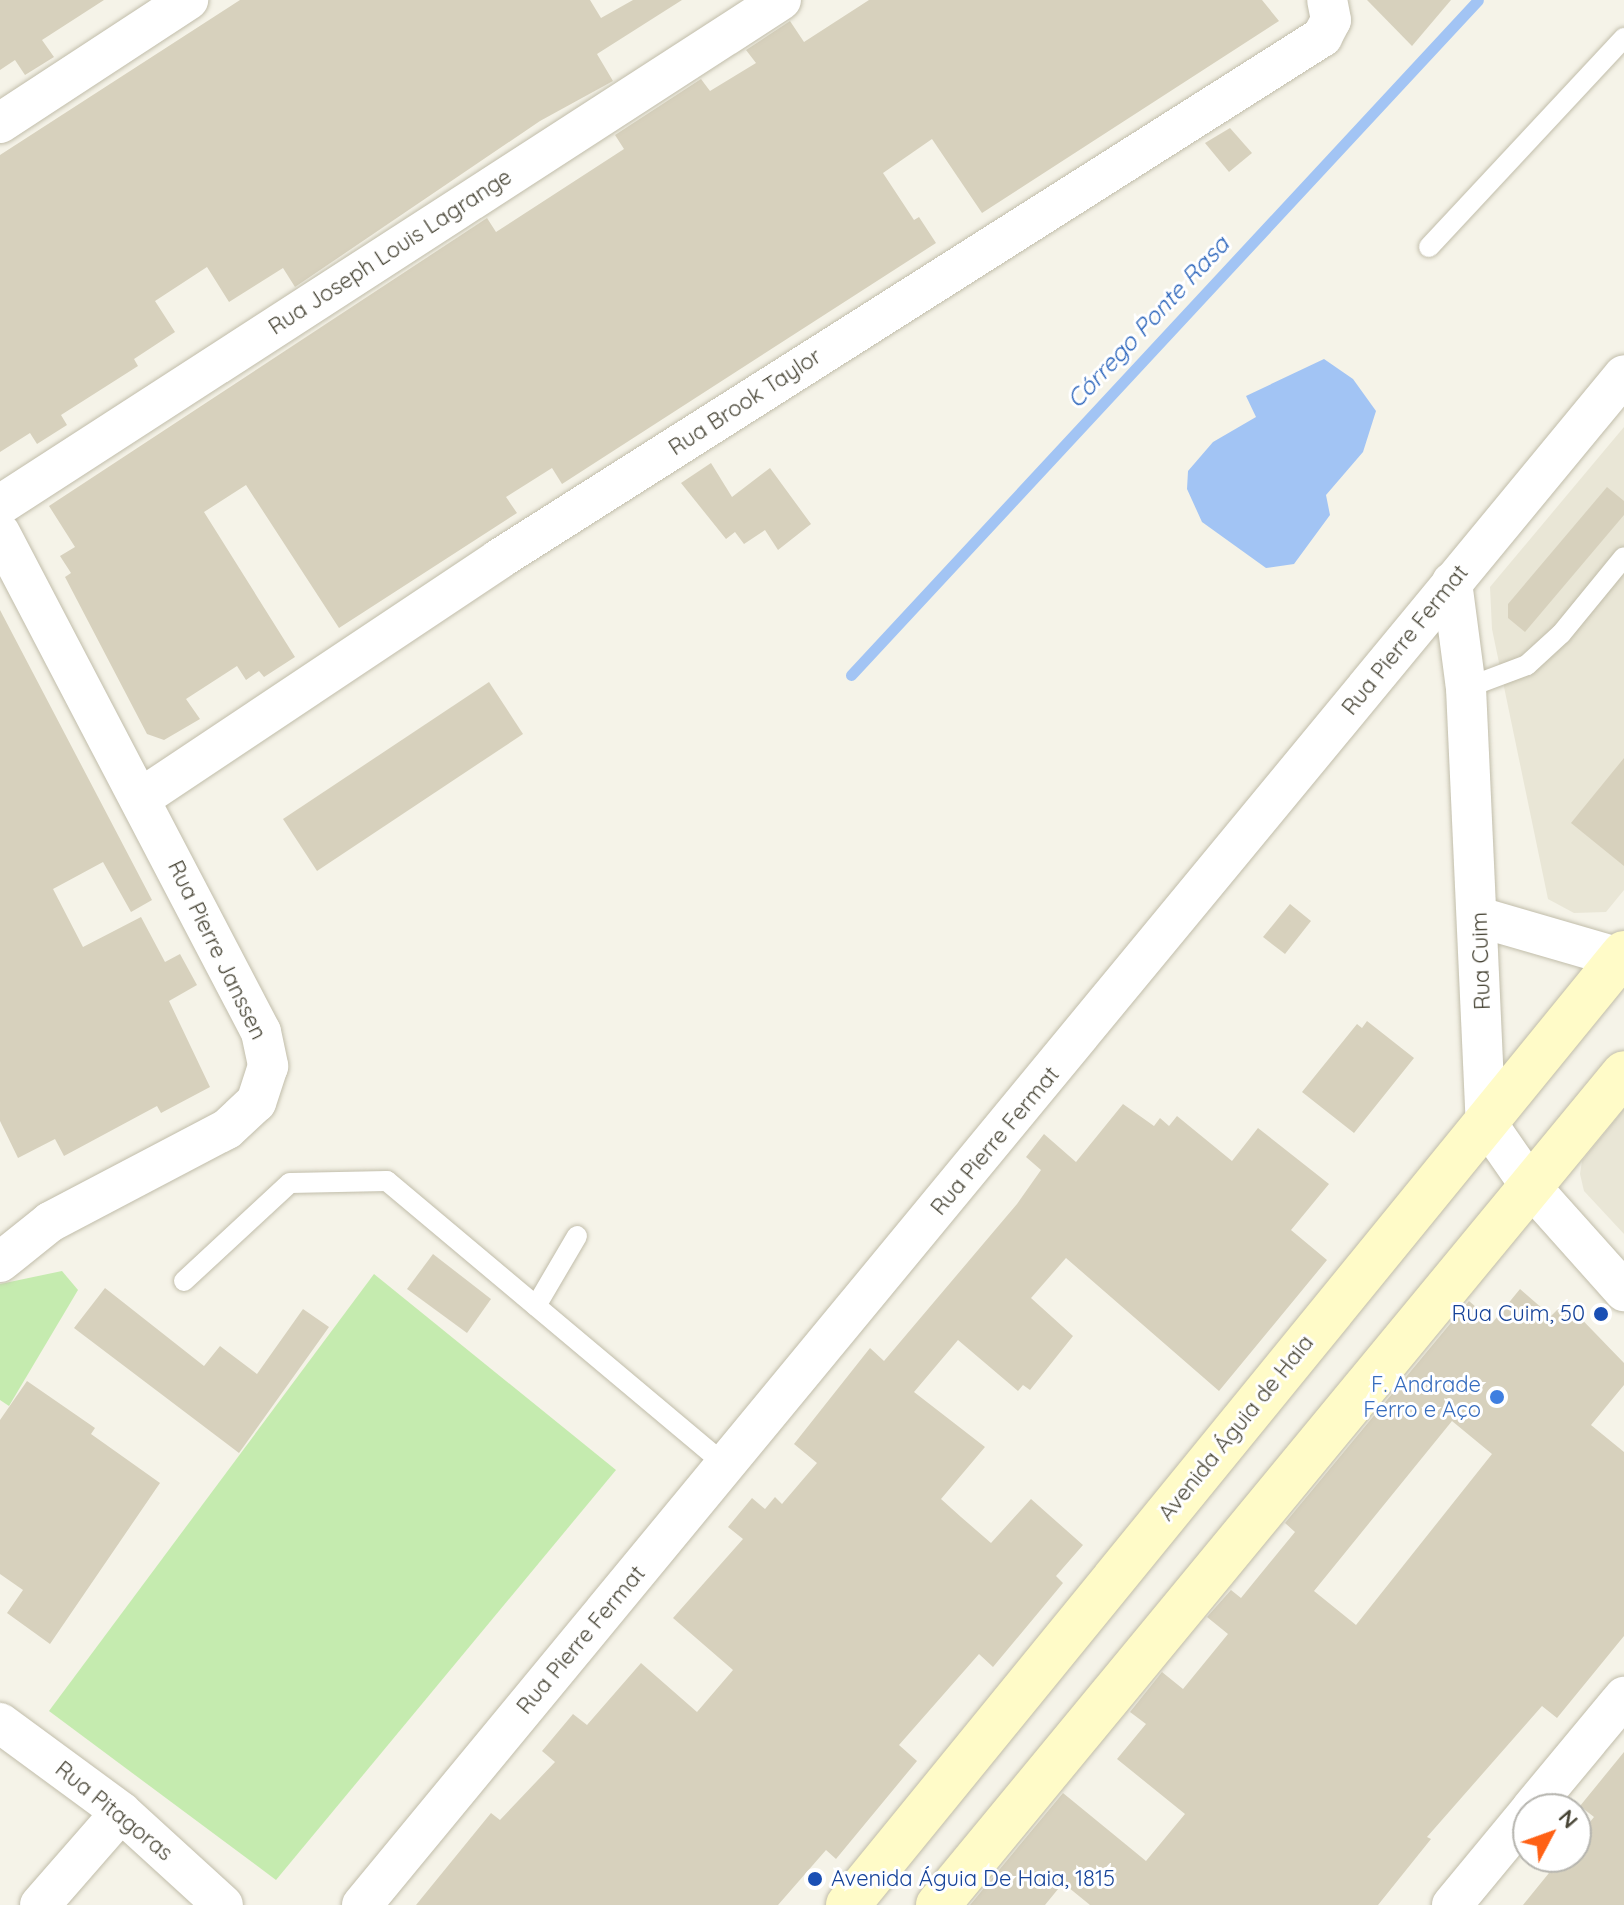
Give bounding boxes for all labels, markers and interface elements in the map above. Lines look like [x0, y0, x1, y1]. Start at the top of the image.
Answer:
street label: Rua Joseph Louis Lagrange [264, 164, 516, 340]
water label: Córrego Ponte Rasa [1061, 230, 1235, 414]
street label: Rua Brook Taylor [664, 343, 826, 461]
street label: Rua Pierre Fermat [1336, 560, 1474, 720]
street label: Rua Pierre Janssen [162, 856, 272, 1044]
street label: Rua Cuim [1466, 912, 1496, 1010]
street label: Rua Pierre Fermat [925, 1062, 1065, 1220]
place label: Rua Cuim, 50 [1452, 1301, 1585, 1327]
marker: Rua Cuim, 50 [1592, 1305, 1610, 1323]
street label: Avenida Águia de Haia [1153, 1330, 1319, 1526]
place label: F. Andrade Ferro e Aço [1363, 1371, 1481, 1422]
marker: F. Andrade Ferro e Aço [1488, 1388, 1506, 1406]
street label: Rua Pierre Fermat [511, 1561, 651, 1719]
street label: Rua Pitagoras [50, 1756, 178, 1866]
north arrow [1512, 1793, 1592, 1873]
text: N [1553, 1803, 1584, 1834]
place label: Avenida Águia De Haia, 1815 [831, 1866, 1115, 1892]
marker: Avenida Águia De Haia, 1815 [806, 1870, 824, 1888]

